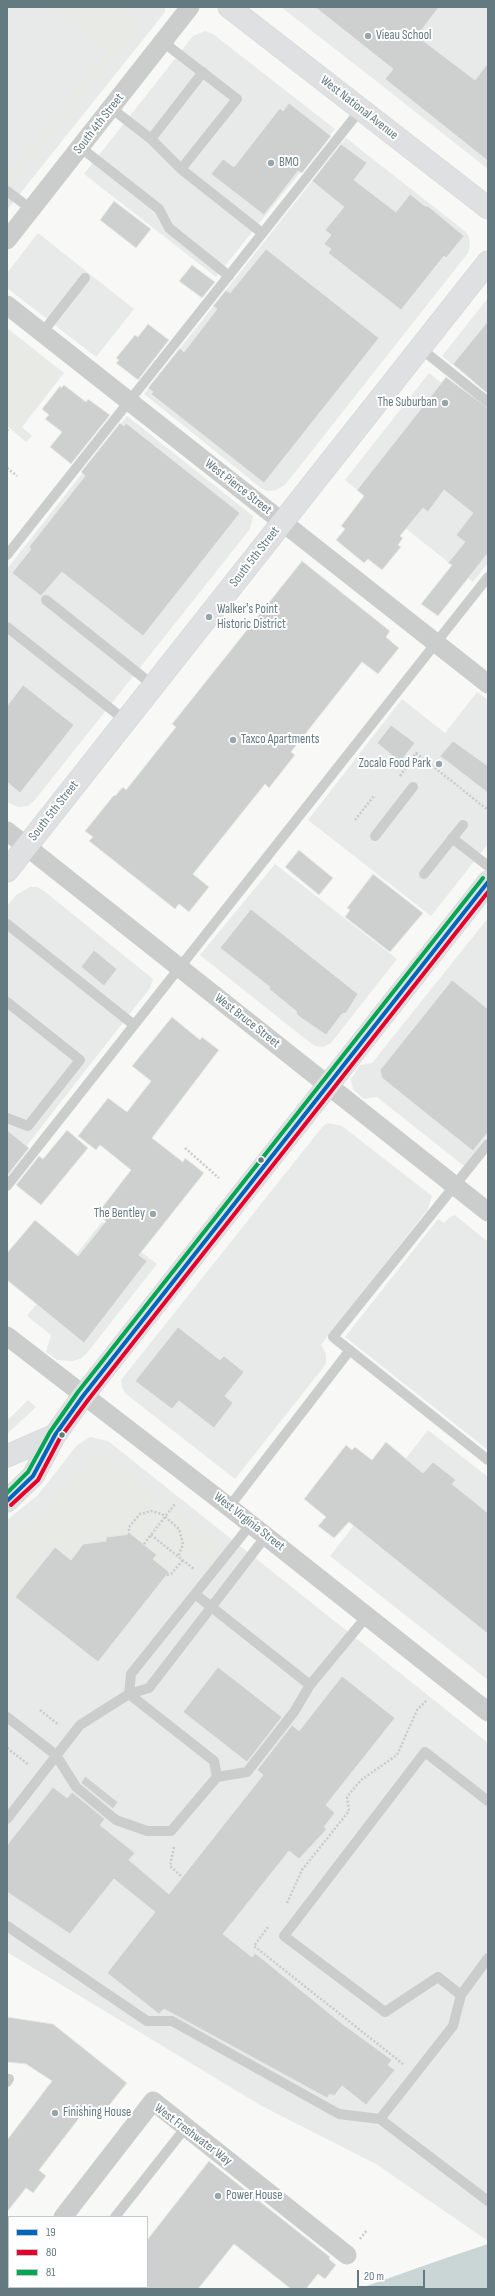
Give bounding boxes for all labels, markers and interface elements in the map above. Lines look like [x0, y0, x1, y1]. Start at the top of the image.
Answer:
place label: Vieau School [376, 28, 432, 44]
marker: Vieau School [363, 31, 373, 41]
street label: West National Avenue [317, 73, 401, 143]
street label: South 4th Street [71, 91, 127, 157]
place label: BMO [279, 155, 299, 171]
marker: BMO [266, 158, 276, 168]
place label: The Suburban [377, 395, 437, 411]
marker: The Suburban [440, 398, 450, 408]
street label: West Pierce Street [201, 456, 275, 518]
street label: South 5th Street [227, 524, 283, 590]
place label: Walker's Point Historic District [217, 602, 286, 633]
marker: Walker's Point Historic District [204, 612, 214, 622]
place label: Taxco Apartments [241, 732, 319, 748]
marker: Taxco Apartments [228, 735, 238, 745]
place label: Zocalo Food Park [359, 756, 431, 772]
marker: Zocalo Food Park [434, 759, 444, 769]
street label: South 5th Street [26, 778, 82, 844]
street label: West Bruce Street [211, 991, 283, 1051]
unlabelled marker [256, 1155, 266, 1165]
place label: The Bentley [94, 1206, 145, 1222]
marker: The Bentley [148, 1209, 158, 1219]
unlabelled marker [57, 1430, 67, 1440]
street label: West Virginia Street [210, 1489, 288, 1555]
street label: West Freshwater Way [151, 2101, 235, 2169]
place label: Finishing House [63, 2105, 131, 2121]
marker: Finishing House [50, 2108, 60, 2118]
place label: Power House [226, 2188, 282, 2204]
marker: Power House [213, 2191, 223, 2201]
legend [8, 2216, 148, 2288]
text: 19 [46, 2225, 56, 2240]
text: 80 [46, 2245, 57, 2260]
scale bar [359, 2262, 427, 2288]
text: 81 [46, 2265, 55, 2280]
text: 20 m [364, 2269, 384, 2284]

